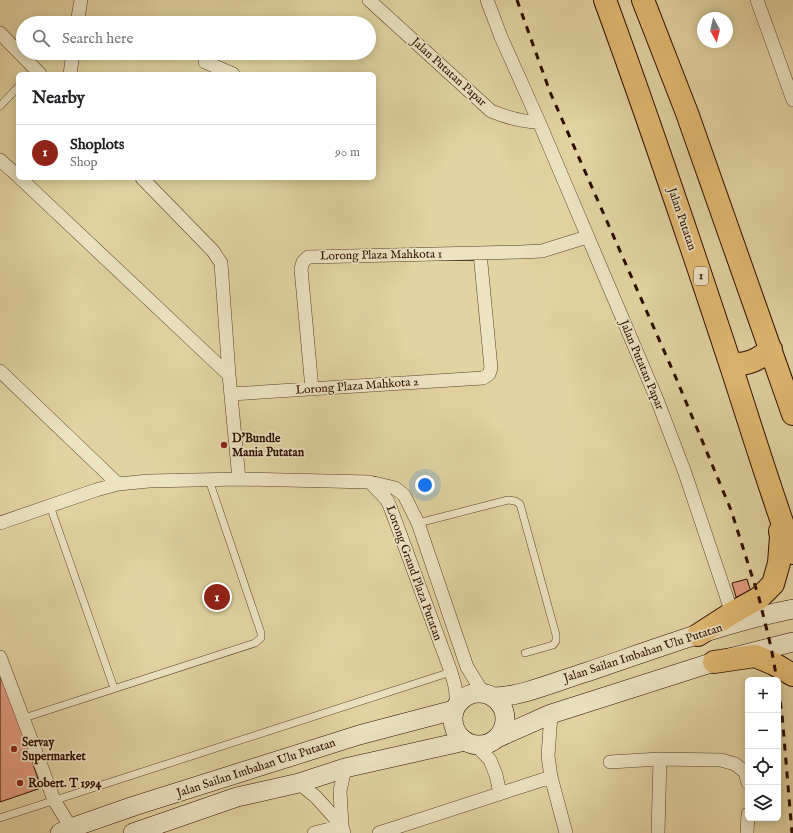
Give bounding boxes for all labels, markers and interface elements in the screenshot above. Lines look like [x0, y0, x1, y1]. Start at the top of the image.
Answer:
north arrow [697, 12, 733, 48]
search box [16, 16, 376, 60]
icon: search [30, 27, 52, 49]
text: Search here [62, 29, 133, 48]
street label: Jalan Putatan Papar [406, 33, 490, 111]
text: Nearby [32, 88, 85, 109]
text: Shoplots [70, 135, 124, 154]
text: 1 [43, 144, 47, 161]
text: 90 m [335, 144, 360, 161]
text: Shop [70, 154, 98, 171]
street label: Jalan Putatan [663, 184, 700, 253]
street label: Lorong Plaza Mahkota 1 [320, 246, 442, 264]
road number: 1 [694, 267, 708, 285]
street label: Jalan Putatan Papar [615, 316, 668, 413]
street label: Lorong Plaza Mahkota 2 [295, 374, 419, 398]
place label: D'Bundle Mania Putatan [232, 431, 305, 460]
marker: D'Bundle Mania Putatan [219, 440, 229, 450]
your location [415, 475, 435, 495]
street label: Lorong Grand Plaza Putatan [383, 503, 446, 643]
pin: 1 [204, 582, 230, 612]
street label: Jalan Sailan Imbahan Ulu Putatan [560, 620, 725, 687]
map controls [745, 677, 781, 821]
button: + [745, 677, 781, 713]
button: − [745, 713, 781, 749]
place label: Servay Supermarket [22, 735, 86, 765]
street label: Jalan Sailan Imbahan Ulu Putatan [173, 735, 338, 802]
marker: Servay Supermarket [9, 744, 19, 754]
button: locate [745, 749, 781, 785]
place label: Robert. T 1994 [28, 776, 102, 791]
marker: Robert. T 1994 [15, 778, 25, 788]
button: layers [745, 785, 781, 821]

